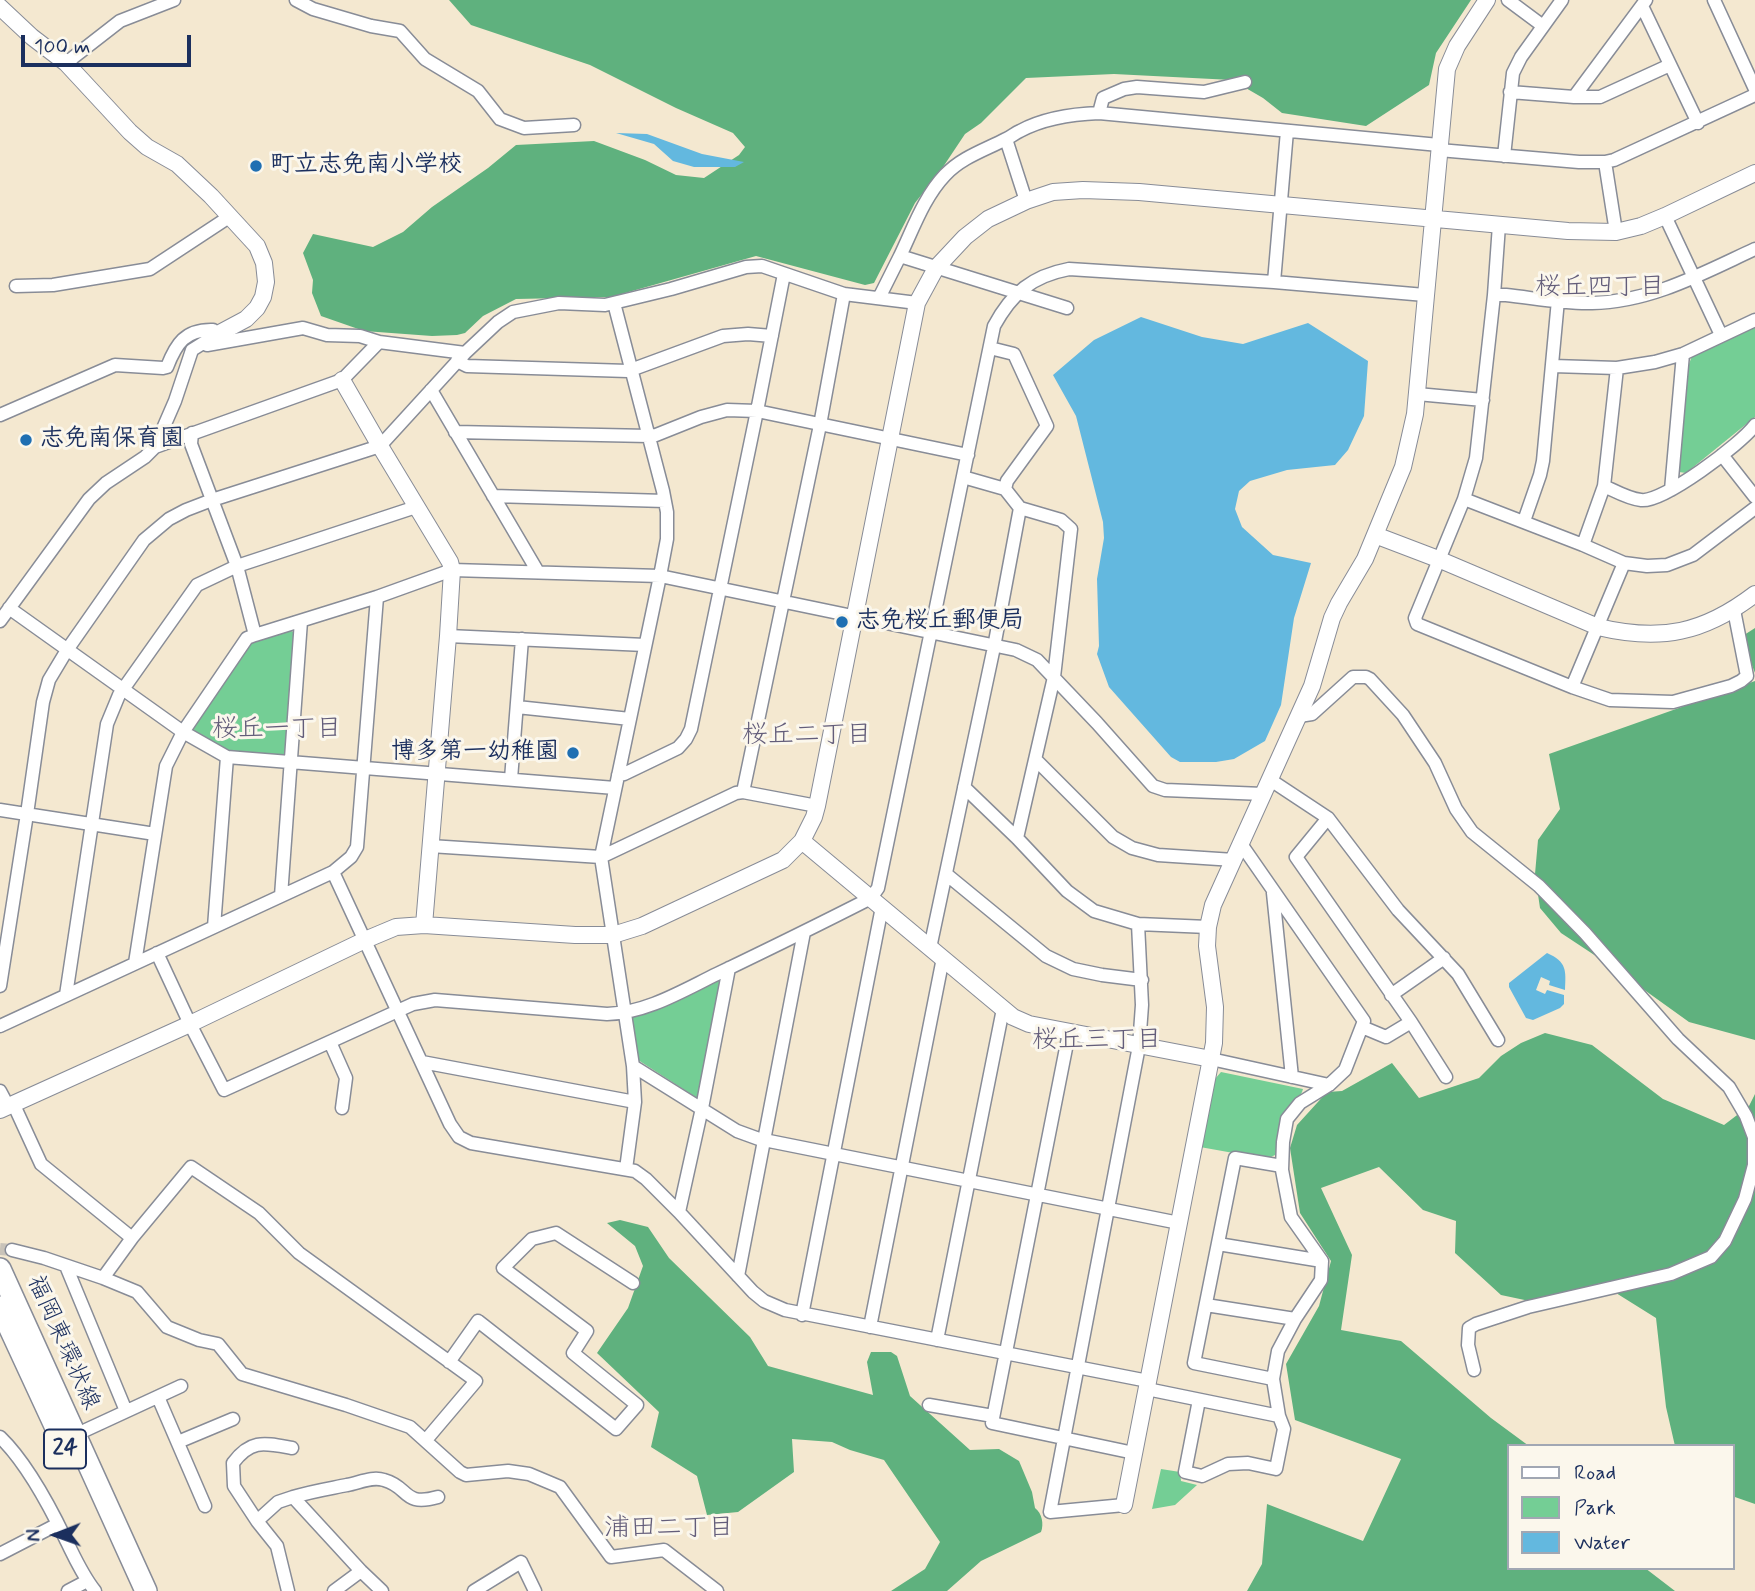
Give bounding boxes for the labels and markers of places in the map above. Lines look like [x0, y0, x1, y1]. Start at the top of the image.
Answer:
place label: 町立志免南小学校 [270, 152, 462, 180]
marker: 町立志免南小学校 [248, 158, 264, 174]
place label: 志免南保育園 [40, 426, 184, 454]
marker: 志免南保育園 [18, 432, 34, 448]
place label: 志免桜丘郵便局 [856, 608, 1024, 636]
marker: 志免桜丘郵便局 [834, 614, 850, 630]
place label: 博多第一幼稚園 [391, 739, 559, 767]
marker: 博多第一幼稚園 [565, 745, 581, 761]

